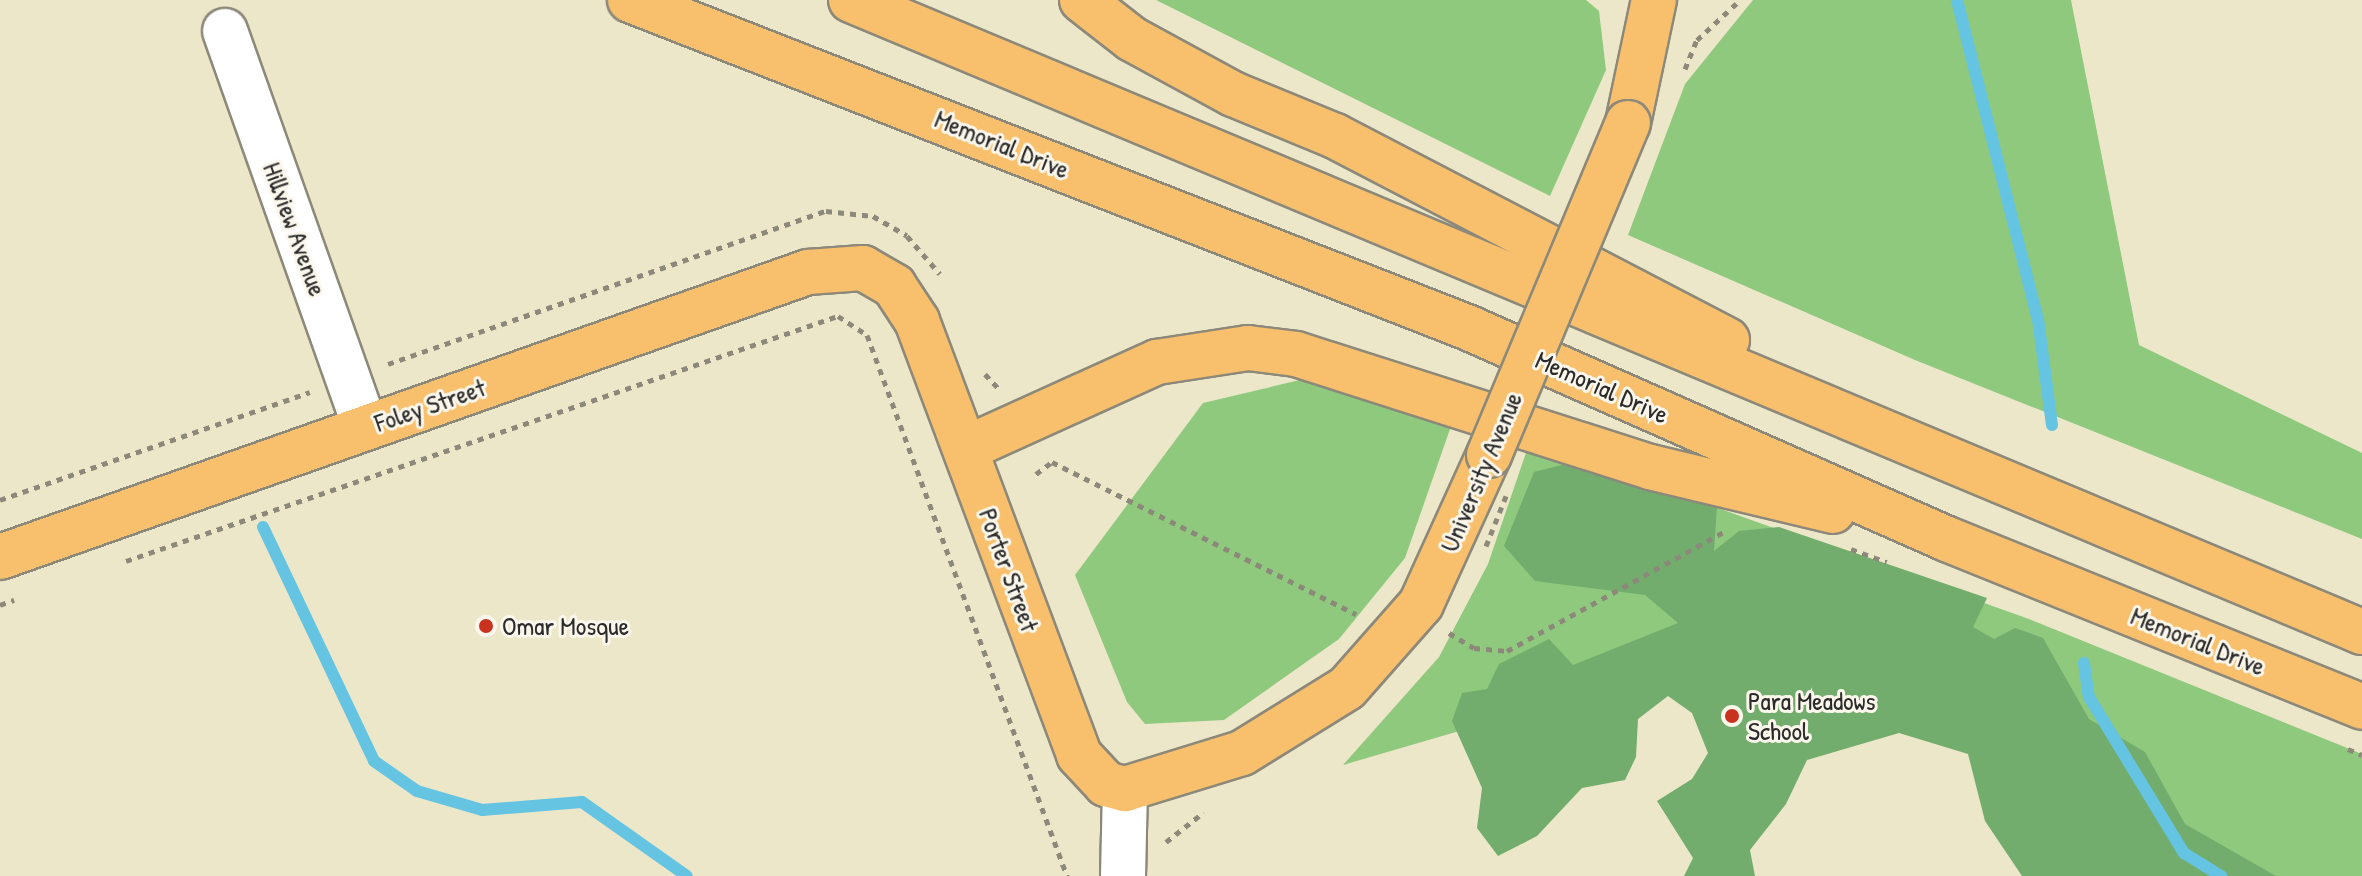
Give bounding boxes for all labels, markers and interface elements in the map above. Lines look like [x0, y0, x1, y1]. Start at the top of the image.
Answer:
street label: Memorial Drive [930, 103, 1074, 185]
street label: Hillview Avenue [256, 158, 334, 300]
street label: Memorial Drive [1531, 344, 1673, 430]
street label: Foley Street [371, 372, 489, 438]
street label: University Avenue [1433, 388, 1529, 556]
street label: Porter Street [972, 504, 1046, 636]
street label: Memorial Drive [2126, 600, 2270, 682]
place label: Omar Mosque [502, 610, 629, 642]
marker: Omar Mosque [477, 617, 495, 635]
place label: Para Meadows School [1748, 685, 1876, 746]
marker: Para Meadows School [1723, 707, 1741, 725]

